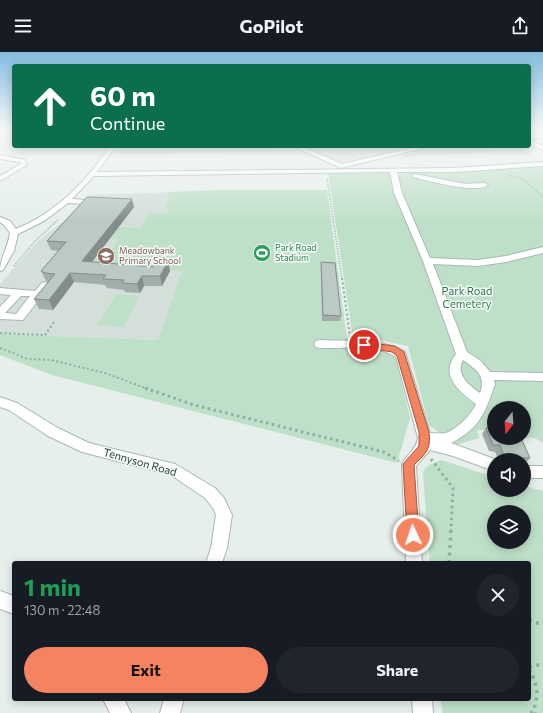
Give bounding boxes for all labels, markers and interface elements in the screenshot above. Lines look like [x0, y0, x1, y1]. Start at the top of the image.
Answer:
icon: menu [12, 15, 34, 37]
text: GoPilot [240, 15, 303, 37]
icon: share [509, 15, 531, 37]
text: 60 m [90, 78, 156, 112]
icon: ahead [24, 80, 76, 132]
text: Continue [90, 112, 165, 134]
place label: Park Road Stadium [275, 242, 317, 263]
sports icon: Park Road Stadium [252, 243, 272, 263]
place label: Meadowbank Primary School [119, 245, 181, 266]
school or university icon: Meadowbank Primary School [96, 246, 116, 266]
park label: Park Road Cemetery [442, 284, 492, 310]
pin [347, 328, 381, 362]
icon: arrive [353, 334, 375, 356]
north arrow [487, 401, 531, 445]
map controls [487, 401, 531, 549]
street label: Tennyson Road [102, 445, 178, 478]
button: sound [487, 453, 531, 497]
button: layers [487, 505, 531, 549]
position arrow [392, 514, 434, 556]
text: 1 min [24, 572, 81, 601]
button: close [477, 574, 519, 616]
text: 130 m · 22:48 [24, 602, 101, 618]
button: Exit [24, 647, 268, 693]
button: Share [276, 647, 519, 693]

